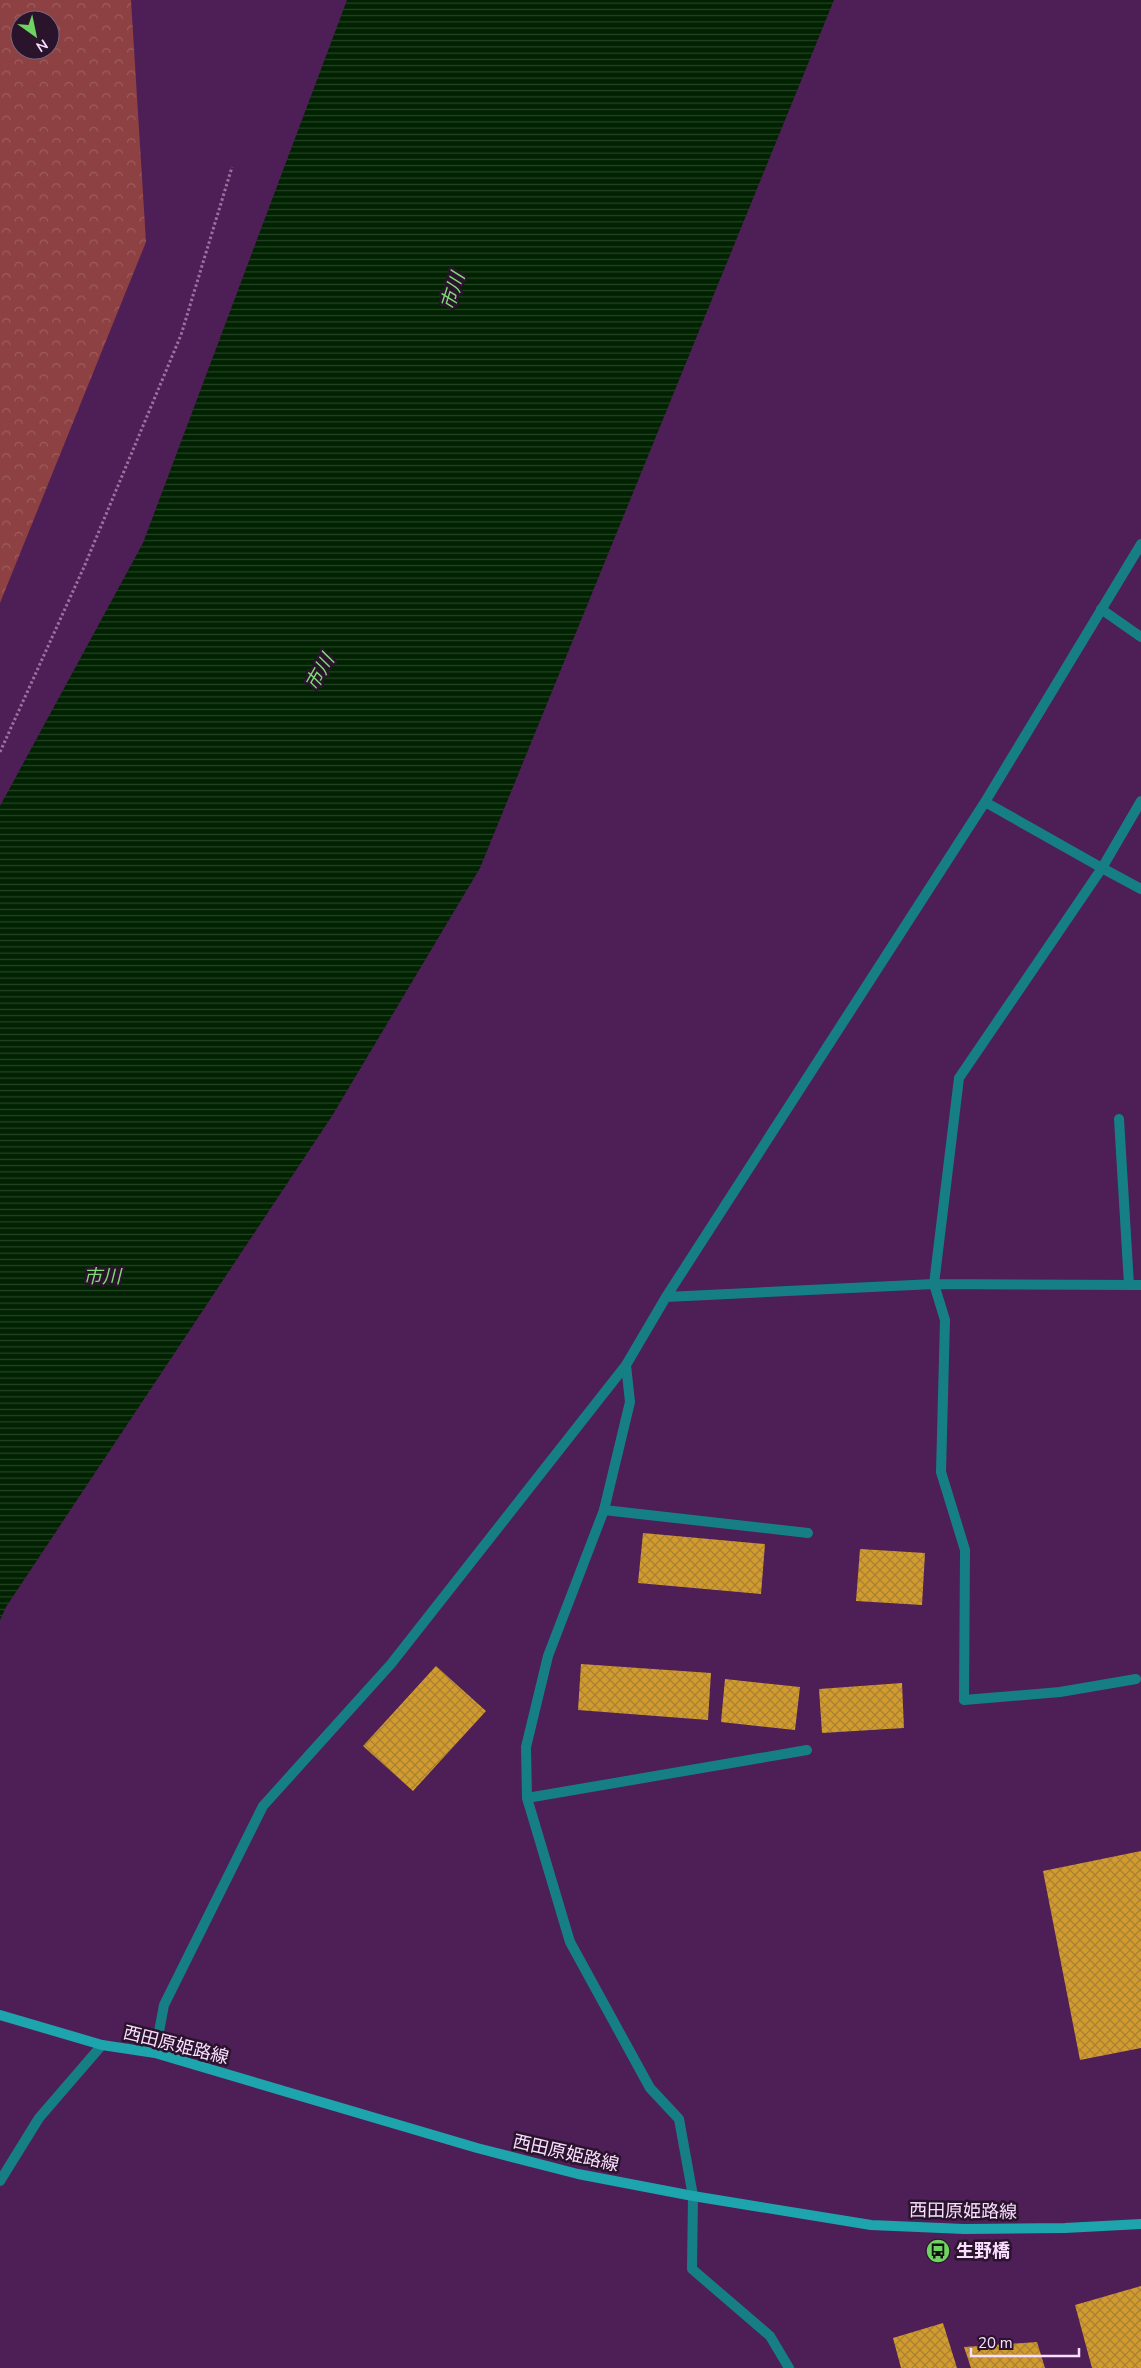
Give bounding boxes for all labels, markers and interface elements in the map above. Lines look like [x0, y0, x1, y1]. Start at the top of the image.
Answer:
north arrow [10, 10, 60, 60]
text: N [32, 35, 51, 56]
water label: 市川 [435, 267, 472, 313]
water label: 市川 [299, 648, 342, 695]
water label: 市川 [83, 1264, 123, 1290]
street label: 西田原姫路線 [121, 2020, 231, 2070]
street label: 西田原姫路線 [511, 2129, 621, 2177]
street label: 西田原姫路線 [909, 2198, 1017, 2224]
bus stop icon: 生野橋 [925, 2238, 951, 2264]
place label: 生野橋 [956, 2239, 1010, 2263]
scale bar [971, 2326, 1078, 2358]
text: 20 m [978, 2333, 1013, 2353]

